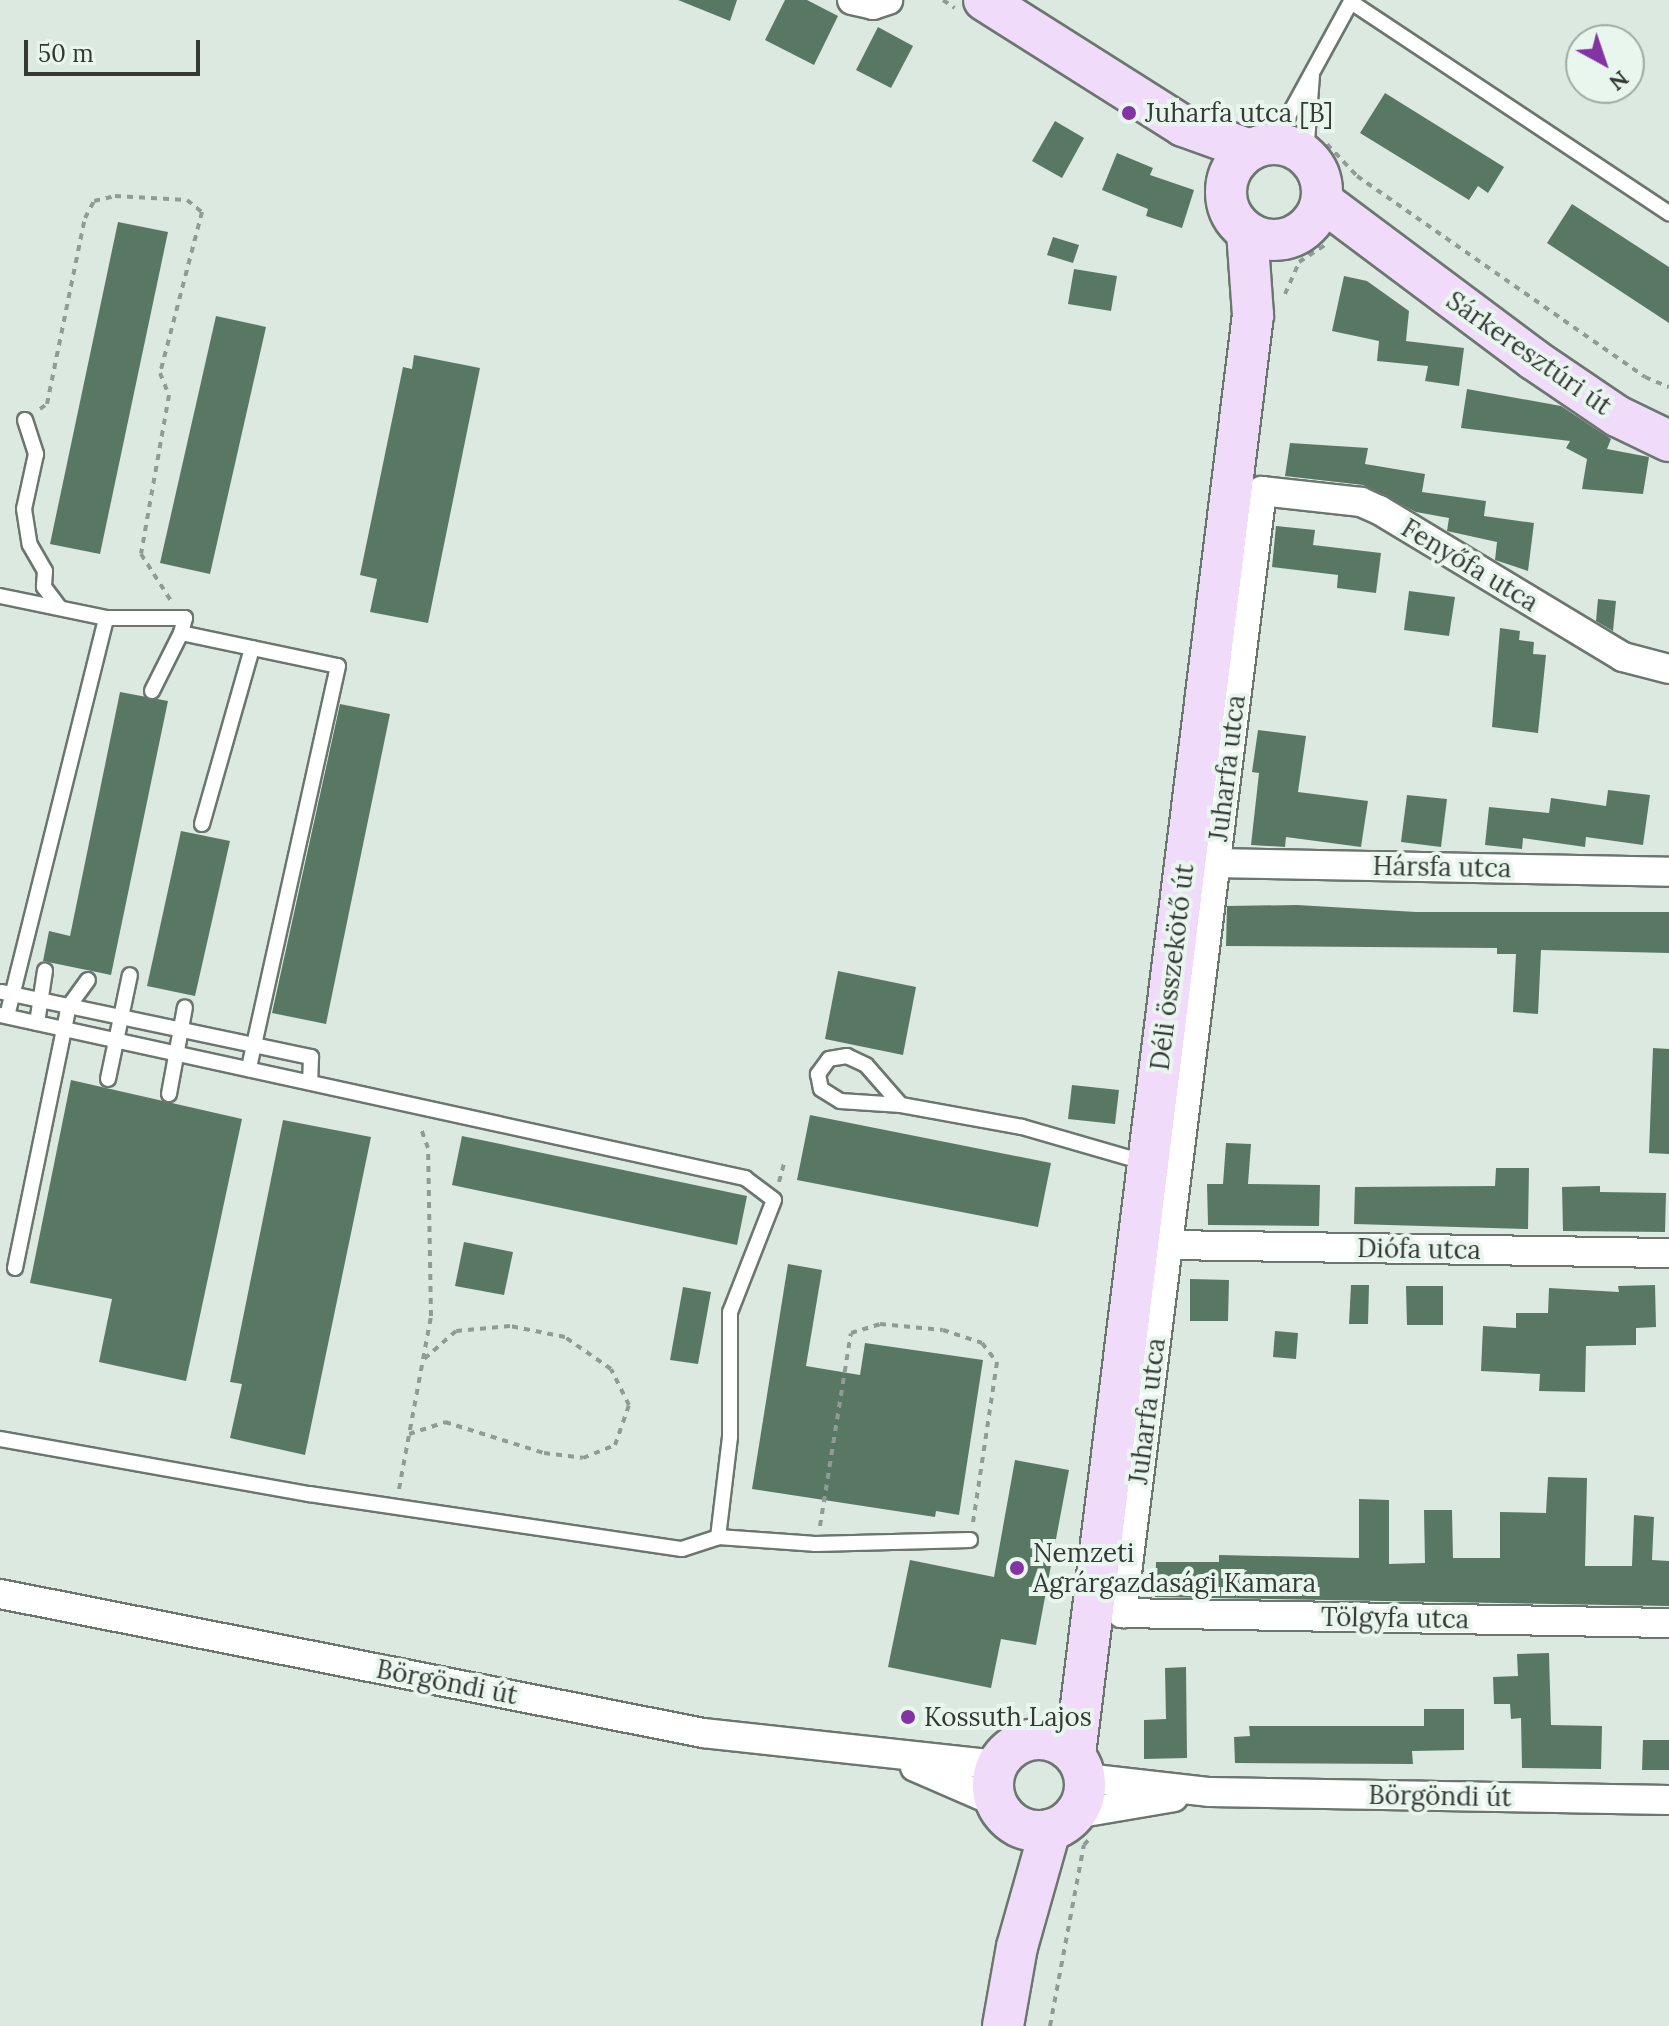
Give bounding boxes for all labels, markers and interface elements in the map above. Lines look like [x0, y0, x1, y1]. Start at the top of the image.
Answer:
scale bar [28, 24, 204, 74]
north arrow [1565, 24, 1645, 104]
text: 50 m [38, 38, 94, 69]
text: N [1604, 65, 1635, 97]
place label: Juharfa utca [B] [1145, 97, 1333, 129]
marker: Juharfa utca [B] [1120, 104, 1138, 122]
street label: Sárkeresztúri út [1440, 285, 1618, 421]
street label: Fenyőfa utca [1396, 512, 1544, 618]
street label: Juharfa utca [1203, 693, 1251, 843]
street label: Hársfa utca [1372, 850, 1512, 884]
street label: Déli összekötő út [1144, 862, 1200, 1072]
street label: Diófa utca [1357, 1232, 1481, 1266]
street label: Juharfa utca [1123, 1336, 1171, 1486]
place label: Nemzeti Agrárgazdasági Kamara [1033, 1537, 1316, 1598]
marker: Nemzeti Agrárgazdasági Kamara [1008, 1559, 1026, 1577]
street label: Tölgyfa utca [1321, 1601, 1469, 1635]
street label: Börgöndi út [374, 1653, 520, 1711]
place label: Kossuth Lajos [924, 1701, 1092, 1733]
marker: Kossuth Lajos [899, 1708, 917, 1726]
street label: Börgöndi út [1368, 1779, 1512, 1813]

